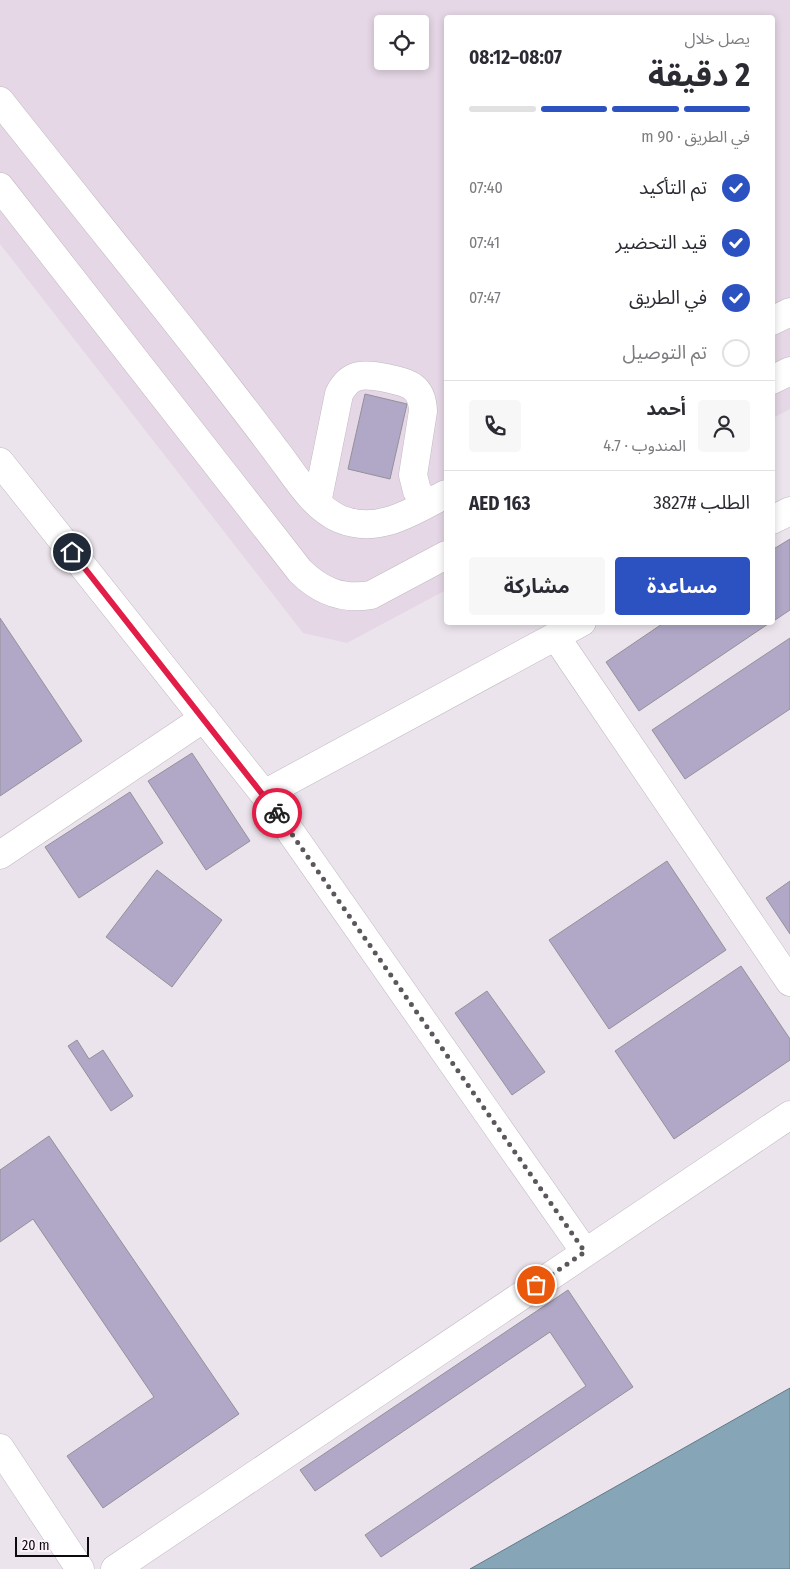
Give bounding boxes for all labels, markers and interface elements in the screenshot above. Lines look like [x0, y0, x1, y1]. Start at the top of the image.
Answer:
map controls [374, 15, 429, 70]
button: locate [374, 15, 429, 70]
text: يصل خلال [684, 29, 750, 48]
text: 08:07–08:12 [469, 46, 562, 69]
text: 2 دقيقة [648, 56, 750, 94]
text: في الطريق · 90 m [641, 127, 750, 146]
icon: check [722, 174, 750, 202]
text: تم التأكيد [639, 176, 707, 199]
text: 07:40 [469, 178, 503, 197]
icon: check [722, 229, 750, 257]
text: قيد التحضير [616, 231, 707, 254]
text: 07:41 [469, 233, 500, 252]
icon: check [722, 284, 750, 312]
text: في الطريق [629, 286, 707, 309]
text: 07:47 [469, 288, 501, 307]
text: تم التوصيل [623, 341, 707, 364]
text: أحمد [646, 397, 686, 420]
button: phone [469, 400, 521, 452]
button: person [698, 400, 750, 452]
text: المندوب · 4.7 [603, 436, 686, 455]
text: الطلب #3827 [653, 491, 750, 514]
text: AED 163 [469, 492, 530, 515]
pin [51, 531, 93, 573]
icon: home [58, 538, 86, 566]
button: مشاركة [469, 557, 605, 615]
button: مساعدة [615, 557, 750, 615]
courier [252, 788, 302, 838]
icon: bike [263, 799, 291, 827]
pin [515, 1264, 557, 1306]
icon: bag [522, 1271, 550, 1299]
scale bar [15, 1534, 89, 1557]
text: 20 m [22, 1537, 50, 1554]

